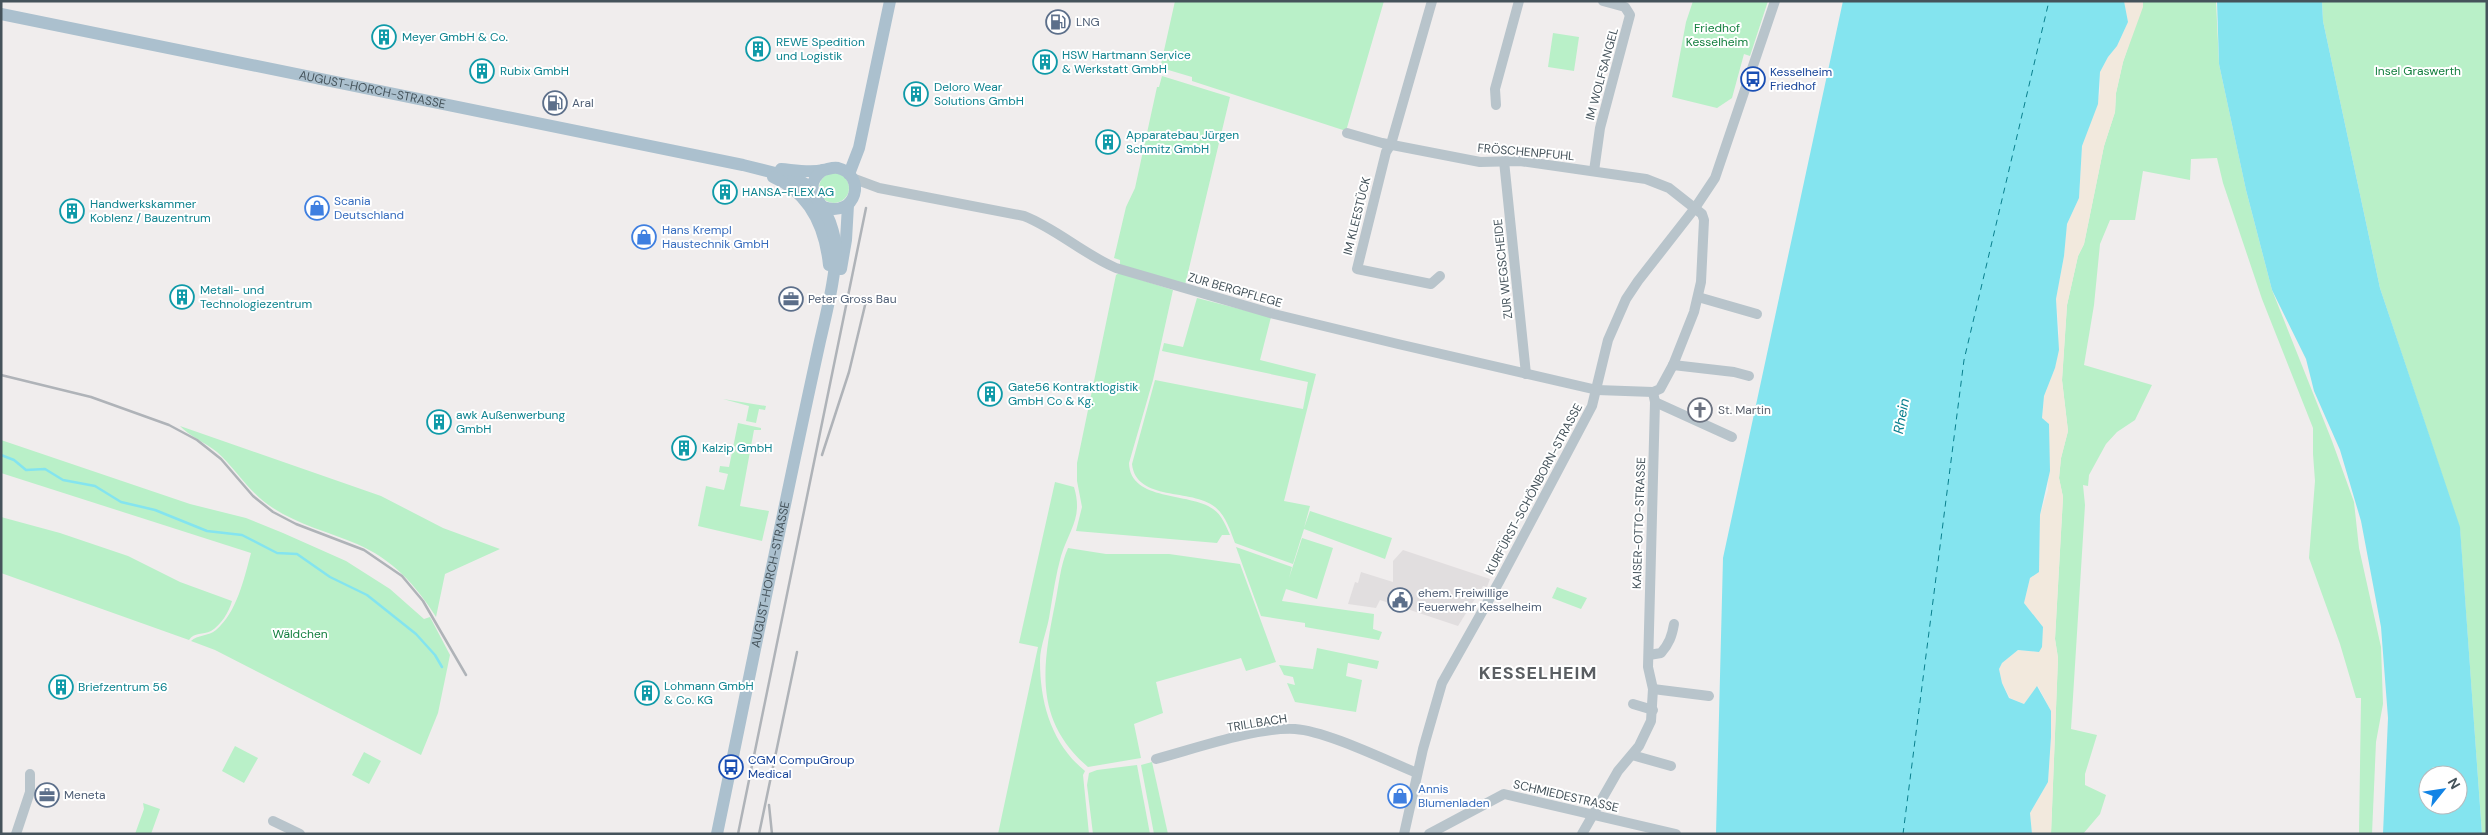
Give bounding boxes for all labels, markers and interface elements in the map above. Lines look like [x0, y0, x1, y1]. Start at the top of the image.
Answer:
fuel station icon: LNG [1045, 9, 1071, 35]
place label: LNG [1076, 14, 1100, 30]
park label: Friedhof Kesselheim [1686, 20, 1748, 50]
building icon: Meyer GmbH & Co. [371, 24, 397, 50]
street label: IM WOLFSANGEL [1582, 26, 1622, 122]
place label: Meyer GmbH & Co. [402, 29, 508, 45]
place label: REWE Spedition und Logistik [776, 34, 865, 64]
building icon: REWE Spedition und Logistik [745, 36, 771, 62]
place label: HSW Hartmann Service & Werkstatt GmbH [1062, 47, 1191, 77]
building icon: HSW Hartmann Service & Werkstatt GmbH [1032, 49, 1058, 75]
building icon: Rubix GmbH [469, 58, 495, 84]
place label: Rubix GmbH [500, 63, 569, 79]
park label: Insel Graswerth [2375, 63, 2461, 79]
place label: Kesselheim Friedhof [1770, 64, 1832, 94]
bus stop icon: Kesselheim Friedhof [1740, 66, 1766, 92]
street label: AUGUST-HORCH-STRASSE [298, 67, 447, 112]
place label: Deloro Wear Solutions GmbH [934, 79, 1024, 109]
building icon: Deloro Wear Solutions GmbH [903, 81, 929, 107]
fuel station icon: Aral [542, 90, 568, 116]
place label: Aral [572, 95, 594, 111]
place label: Apparatebau Jürgen Schmitz GmbH [1126, 127, 1239, 157]
building icon: Apparatebau Jürgen Schmitz GmbH [1095, 129, 1121, 155]
street label: FRÖSCHENPFUHL [1477, 140, 1575, 164]
street label: IM KLEESTÜCK [1340, 175, 1374, 257]
building icon: HANSA-FLEX AG [712, 179, 738, 205]
place label: HANSA-FLEX AG [742, 184, 834, 200]
place label: Scania Deutschland [334, 193, 404, 223]
shop icon: Scania Deutschland [304, 195, 330, 221]
place label: Handwerkskammer Koblenz / Bauzentrum [90, 196, 211, 226]
building icon: Handwerkskammer Koblenz / Bauzentrum [59, 198, 85, 224]
street label: ZUR WEGSCHEIDE [1490, 218, 1516, 320]
place label: Hans Krempl Haustechnik GmbH [662, 222, 769, 252]
shop icon: Hans Krempl Haustechnik GmbH [631, 224, 657, 250]
street label: ZUR BERGPFLEGE [1186, 269, 1284, 311]
place label: Metall- und Technologiezentrum [200, 282, 312, 312]
building icon: Metall- und Technologiezentrum [169, 284, 195, 310]
office icon: Peter Gross Bau [778, 286, 804, 312]
place label: Peter Gross Bau [808, 291, 897, 307]
place label: Gate56 Kontraktlogistik GmbH Co & Kg. [1008, 379, 1138, 409]
building icon: Gate56 Kontraktlogistik GmbH Co & Kg. [977, 381, 1003, 407]
church icon: St. Martin [1687, 397, 1713, 423]
water label: Rhein [1889, 397, 1913, 435]
street label: KURFÜRST-SCHÖNBORN-STRASSE [1482, 400, 1586, 577]
place label: St. Martin [1718, 402, 1771, 418]
place label: awk Außenwerbung GmbH [456, 407, 565, 437]
building icon: awk Außenwerbung GmbH [426, 409, 452, 435]
building icon: Kalzip GmbH [671, 435, 697, 461]
place label: Kalzip GmbH [702, 440, 773, 456]
street label: KAISER-OTTO-STRASSE [1629, 456, 1649, 589]
street label: AUGUST-HORCH-STRASSE [747, 500, 793, 649]
place label: ehem. Freiwillige Feuerwehr Kesselheim [1418, 585, 1542, 615]
public building icon: ehem. Freiwillige Feuerwehr Kesselheim [1387, 587, 1413, 613]
park label: Wäldchen [272, 626, 328, 642]
district label: KESSELHEIM [1479, 661, 1597, 685]
building icon: Briefzentrum 56 [48, 674, 74, 700]
place label: Lohmann GmbH & Co. KG [664, 678, 754, 708]
place label: Briefzentrum 56 [78, 679, 167, 695]
building icon: Lohmann GmbH & Co. KG [634, 680, 660, 706]
street label: TRILLBACH [1226, 710, 1288, 736]
place label: CGM CompuGroup Medical [748, 752, 855, 782]
bus stop icon: CGM CompuGroup Medical [718, 754, 744, 780]
north arrow [2418, 765, 2468, 815]
text: N [2444, 775, 2465, 792]
street label: SCHMIEDESTRASSE [1512, 776, 1620, 816]
place label: Annis Blumenladen [1418, 781, 1490, 811]
office icon: Meneta [34, 782, 60, 808]
shop icon: Annis Blumenladen [1387, 783, 1413, 809]
place label: Meneta [64, 787, 106, 803]

